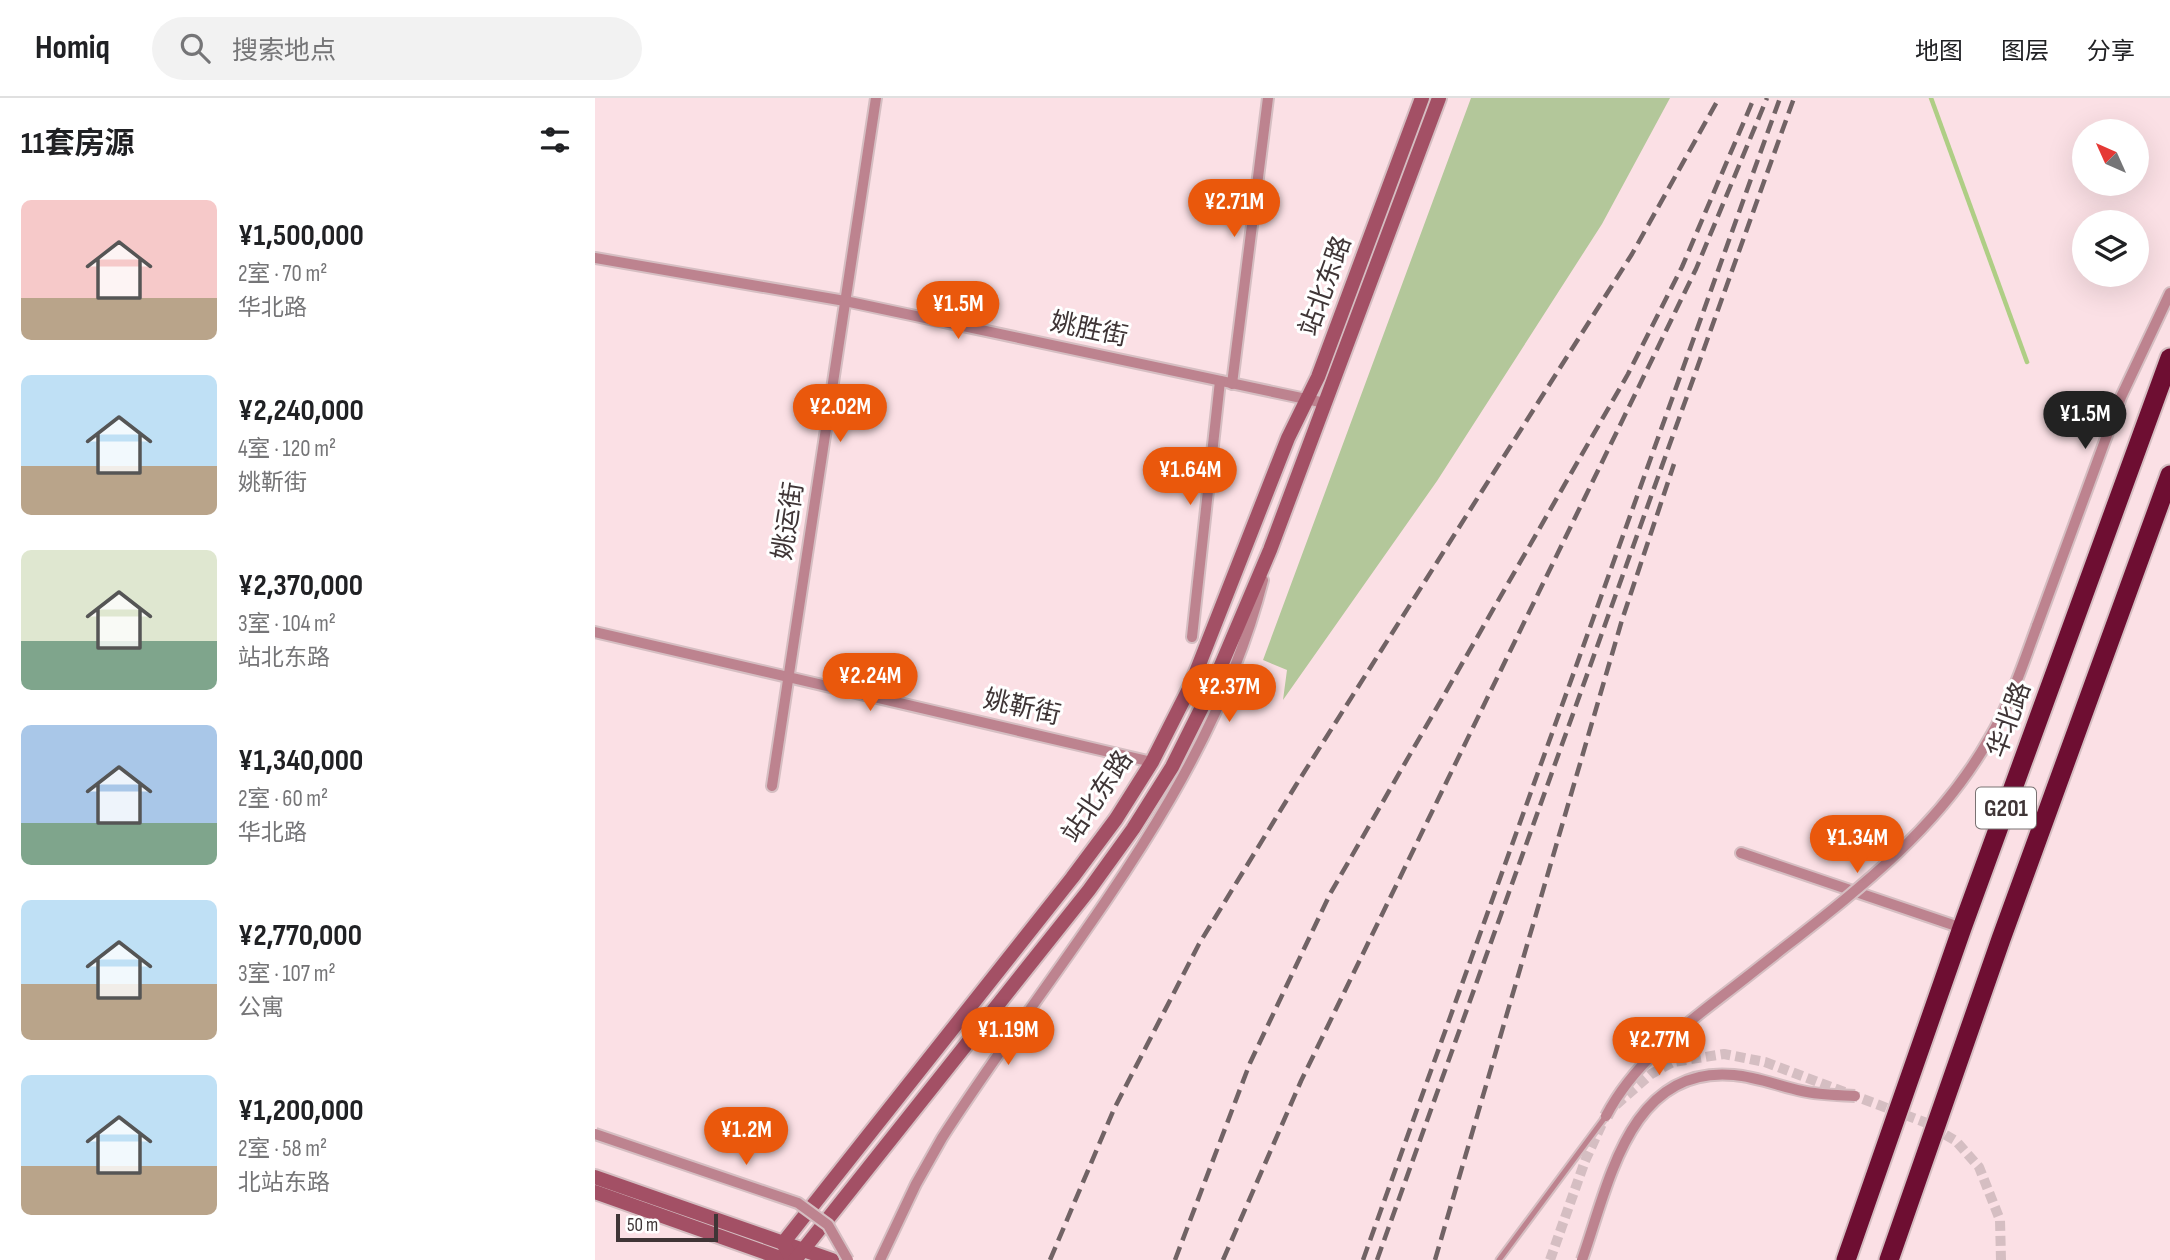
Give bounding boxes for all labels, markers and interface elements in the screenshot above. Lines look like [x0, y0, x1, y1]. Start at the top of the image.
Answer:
search box [152, 17, 642, 80]
text: Homiq [35, 28, 110, 68]
icon: search [176, 29, 214, 67]
text: 搜索地点 [232, 36, 336, 67]
text: 地图 [1915, 37, 1963, 66]
text: 图层 [2001, 37, 2049, 66]
text: 分享 [2087, 37, 2135, 66]
north arrow [2072, 119, 2149, 196]
map controls [2072, 119, 2149, 287]
icon: filters [536, 121, 574, 159]
text: 11套房源 [21, 126, 135, 162]
pin: ¥2.71M [1177, 180, 1291, 239]
text: ¥2.71M [1204, 188, 1264, 216]
button: layers [2072, 210, 2149, 287]
text: ¥1,500,000 [238, 218, 364, 254]
icon: home [77, 228, 161, 312]
street label: 站北东路 [1294, 232, 1358, 340]
text: 2室 · 70 m² [238, 260, 327, 288]
pin: ¥1.5M [909, 282, 1007, 341]
text: ¥1.5M [932, 290, 984, 318]
text: 华北路 [238, 294, 307, 322]
street label: 姚胜街 [1048, 307, 1130, 353]
pin: ¥2.02M [783, 384, 897, 444]
pin: ¥1.5M [2036, 392, 2134, 451]
text: ¥2,240,000 [238, 393, 364, 429]
text: ¥2.02M [809, 393, 871, 421]
text: ¥1.5M [2059, 400, 2111, 428]
icon: home [77, 403, 161, 487]
text: 4室 · 120 m² [238, 435, 336, 463]
pin: ¥1.64M [1133, 448, 1247, 507]
text: ¥1.64M [1159, 456, 1221, 484]
text: 姚靳街 [238, 469, 307, 497]
street label: 姚运街 [768, 480, 810, 562]
text: ¥2,370,000 [238, 568, 363, 604]
icon: home [77, 578, 161, 662]
text: 3室 · 104 m² [238, 610, 336, 638]
text: 站北东路 [238, 644, 330, 672]
pin: ¥2.24M [813, 654, 927, 713]
text: ¥2.24M [839, 662, 901, 690]
pin: ¥2.37M [1172, 664, 1286, 724]
text: ¥2.37M [1198, 673, 1260, 701]
street label: 华北路 [1982, 678, 2038, 762]
street label: 姚靳街 [981, 684, 1063, 732]
text: ¥1,340,000 [238, 743, 363, 779]
street label: 站北东路 [1056, 745, 1140, 849]
icon: home [77, 753, 161, 837]
text: 2室 · 60 m² [238, 785, 328, 813]
road number: G201 [1976, 788, 2036, 828]
pin: ¥1.34M [1800, 816, 1914, 875]
text: 华北路 [238, 819, 307, 847]
text: ¥1.34M [1826, 824, 1888, 852]
text: ¥2,770,000 [238, 918, 362, 954]
icon: home [77, 928, 161, 1012]
text: 3室 · 107 m² [238, 960, 336, 988]
text: 公寓 [238, 994, 284, 1022]
pin: ¥1.19M [951, 1007, 1065, 1067]
text: ¥1.19M [977, 1016, 1039, 1044]
pin: ¥2.77M [1602, 1018, 1716, 1077]
text: ¥2.77M [1629, 1026, 1689, 1054]
text: ¥1,200,000 [238, 1093, 364, 1129]
icon: home [77, 1103, 161, 1187]
pin: ¥1.2M [697, 1108, 795, 1167]
text: ¥1.2M [720, 1116, 772, 1144]
text: 2室 · 58 m² [238, 1135, 327, 1163]
text: 北站东路 [238, 1169, 330, 1197]
scale bar [616, 1211, 717, 1243]
text: 50 m [627, 1214, 658, 1237]

